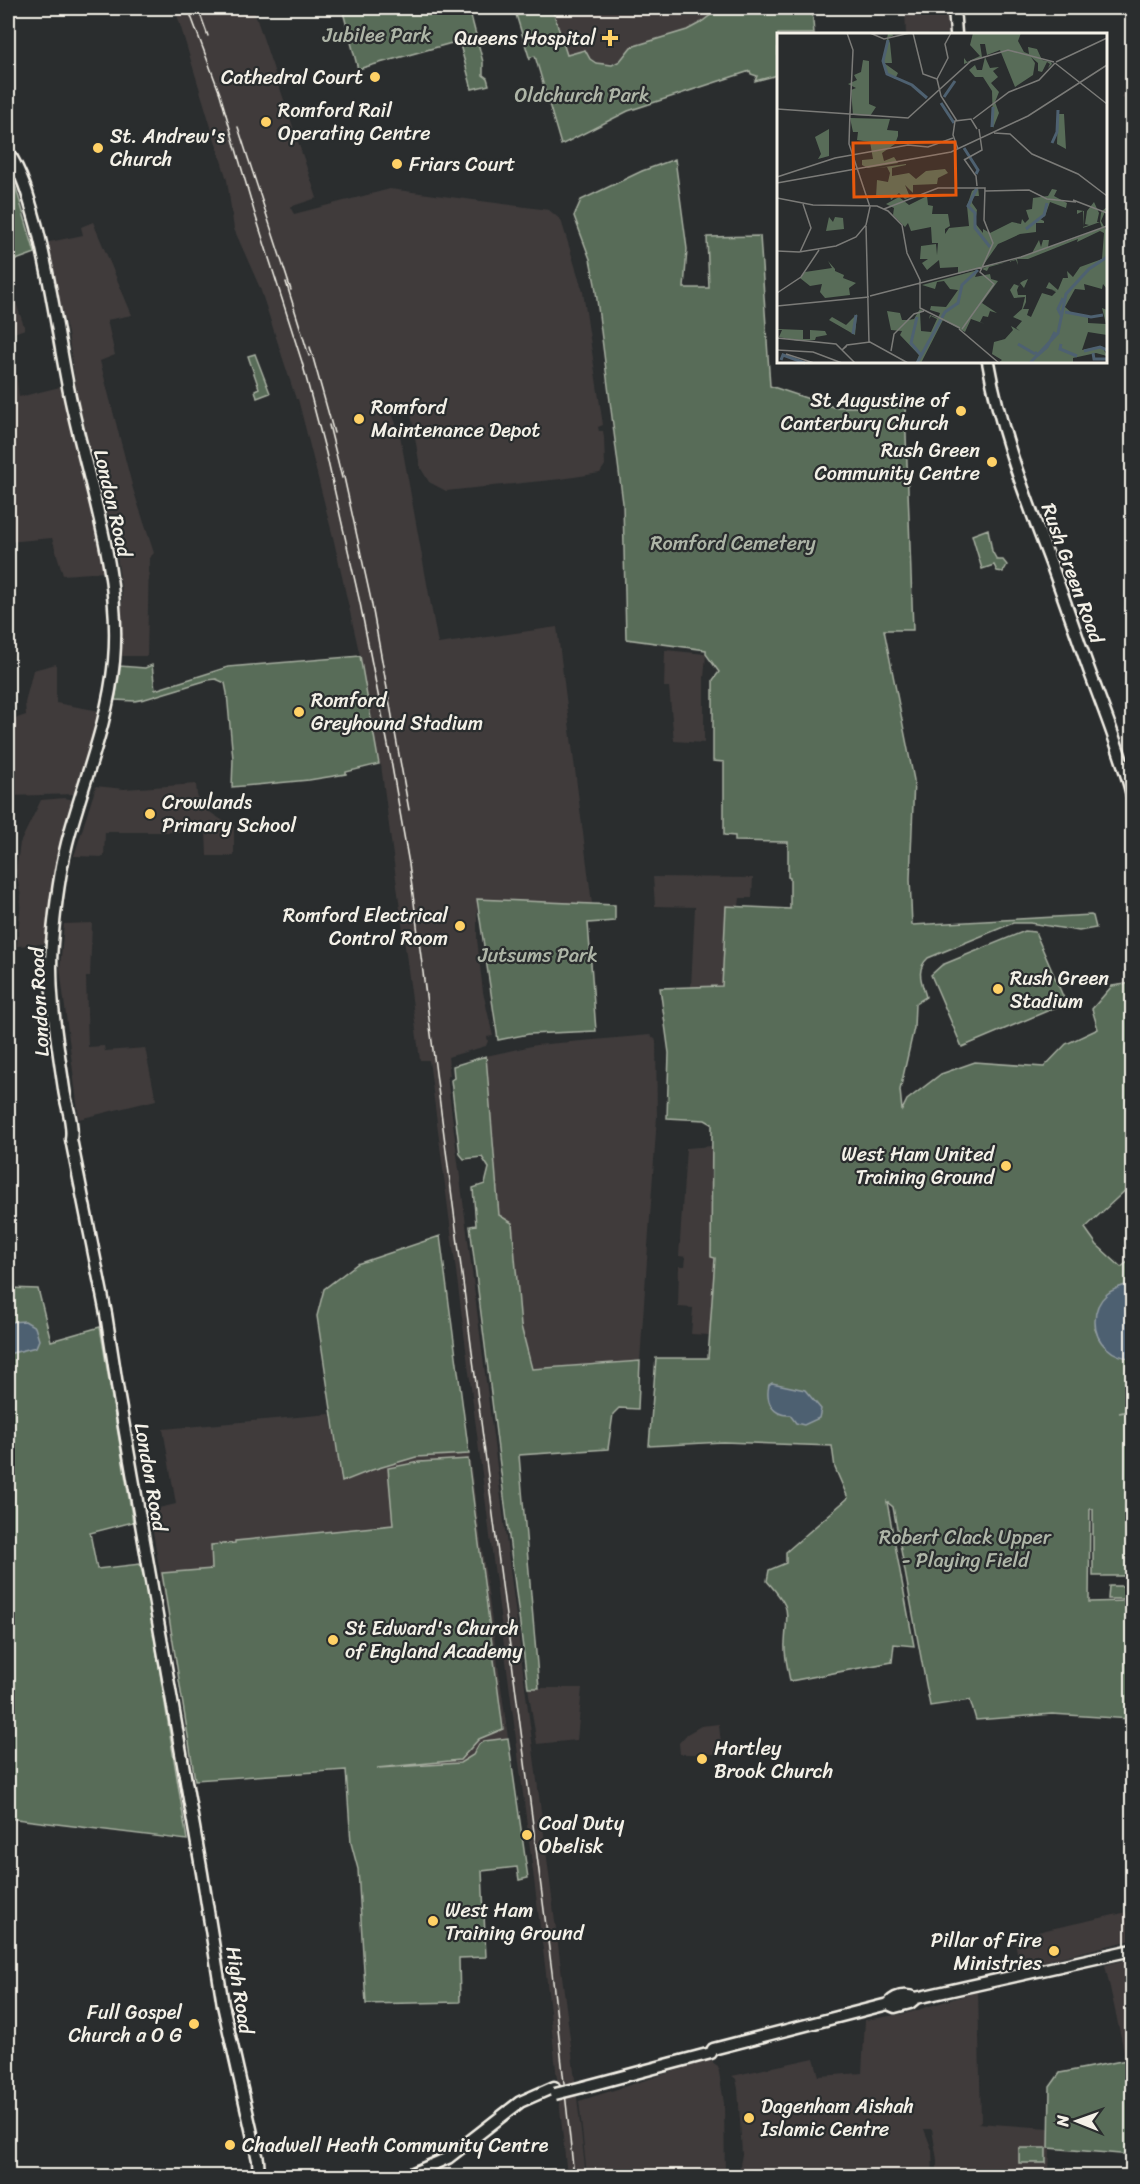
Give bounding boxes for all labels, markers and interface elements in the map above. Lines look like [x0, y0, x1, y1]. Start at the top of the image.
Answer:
park label: Jubilee Park [322, 18, 432, 53]
place label: Queens Hospital [454, 21, 596, 56]
marker: Queens Hospital [601, 29, 619, 47]
inset map [777, 33, 1107, 363]
place label: Cathedral Court [221, 60, 363, 95]
marker: Cathedral Court [368, 70, 382, 84]
park label: Oldchurch Park [514, 78, 650, 113]
place label: Romford Rail Operating Centre [278, 93, 431, 151]
marker: Romford Rail Operating Centre [259, 115, 273, 129]
place label: St. Andrew's Church [110, 119, 226, 177]
marker: St. Andrew's Church [91, 141, 105, 155]
place label: Friars Court [409, 147, 516, 182]
marker: Friars Court [390, 157, 404, 171]
place label: St Augustine of Canterbury Church [781, 383, 951, 441]
place label: Romford Maintenance Depot [371, 390, 540, 448]
marker: St Augustine of Canterbury Church [954, 404, 968, 418]
marker: Romford Maintenance Depot [352, 412, 366, 426]
place label: Rush Green Community Centre [814, 433, 980, 491]
street label: London Road [83, 446, 142, 562]
marker: Rush Green Community Centre [985, 455, 999, 469]
street label: Rush Green Road [1031, 498, 1115, 650]
park label: Romford Cemetery [650, 526, 816, 561]
place label: Romford Greyhound Stadium [311, 683, 483, 741]
marker: Romford Greyhound Stadium [292, 705, 306, 719]
place label: Crowlands Primary School [162, 785, 297, 843]
marker: Crowlands Primary School [143, 807, 157, 821]
place label: Romford Electrical Control Room [283, 898, 449, 956]
marker: Romford Electrical Control Room [453, 919, 467, 933]
park label: Jutsums Park [477, 938, 598, 973]
street label: London Road [19, 945, 60, 1058]
place label: Rush Green Stadium [1010, 961, 1109, 1019]
marker: Rush Green Stadium [991, 982, 1005, 996]
place label: West Ham United Training Ground [841, 1137, 995, 1195]
marker: West Ham United Training Ground [999, 1159, 1013, 1173]
street label: London Road [124, 1420, 178, 1536]
park label: Robert Clack Upper - Playing Field [879, 1520, 1052, 1578]
place label: St Edward's Church of England Academy [345, 1611, 523, 1669]
marker: St Edward's Church of England Academy [326, 1633, 340, 1647]
place label: Hartley Brook Church [714, 1731, 833, 1789]
marker: Hartley Brook Church [695, 1752, 709, 1766]
place label: Coal Duty Obelisk [539, 1806, 625, 1864]
marker: Coal Duty Obelisk [520, 1828, 534, 1842]
place label: West Ham Training Ground [445, 1893, 585, 1951]
marker: West Ham Training Ground [426, 1914, 440, 1928]
place label: Pillar of Fire Ministries [931, 1923, 1043, 1981]
street label: High Road [215, 1944, 264, 2038]
marker: Pillar of Fire Ministries [1047, 1944, 1061, 1958]
place label: Full Gospel Church a O G [69, 1995, 183, 2053]
marker: Full Gospel Church a O G [187, 2017, 201, 2031]
place label: Dagenham Aishah Islamic Centre [760, 2089, 914, 2147]
north arrow [1047, 2091, 1107, 2151]
marker: Dagenham Aishah Islamic Centre [742, 2111, 756, 2125]
text: N [1048, 2114, 1077, 2128]
place label: Chadwell Heath Community Centre [242, 2128, 549, 2163]
marker: Chadwell Heath Community Centre [223, 2138, 237, 2152]

